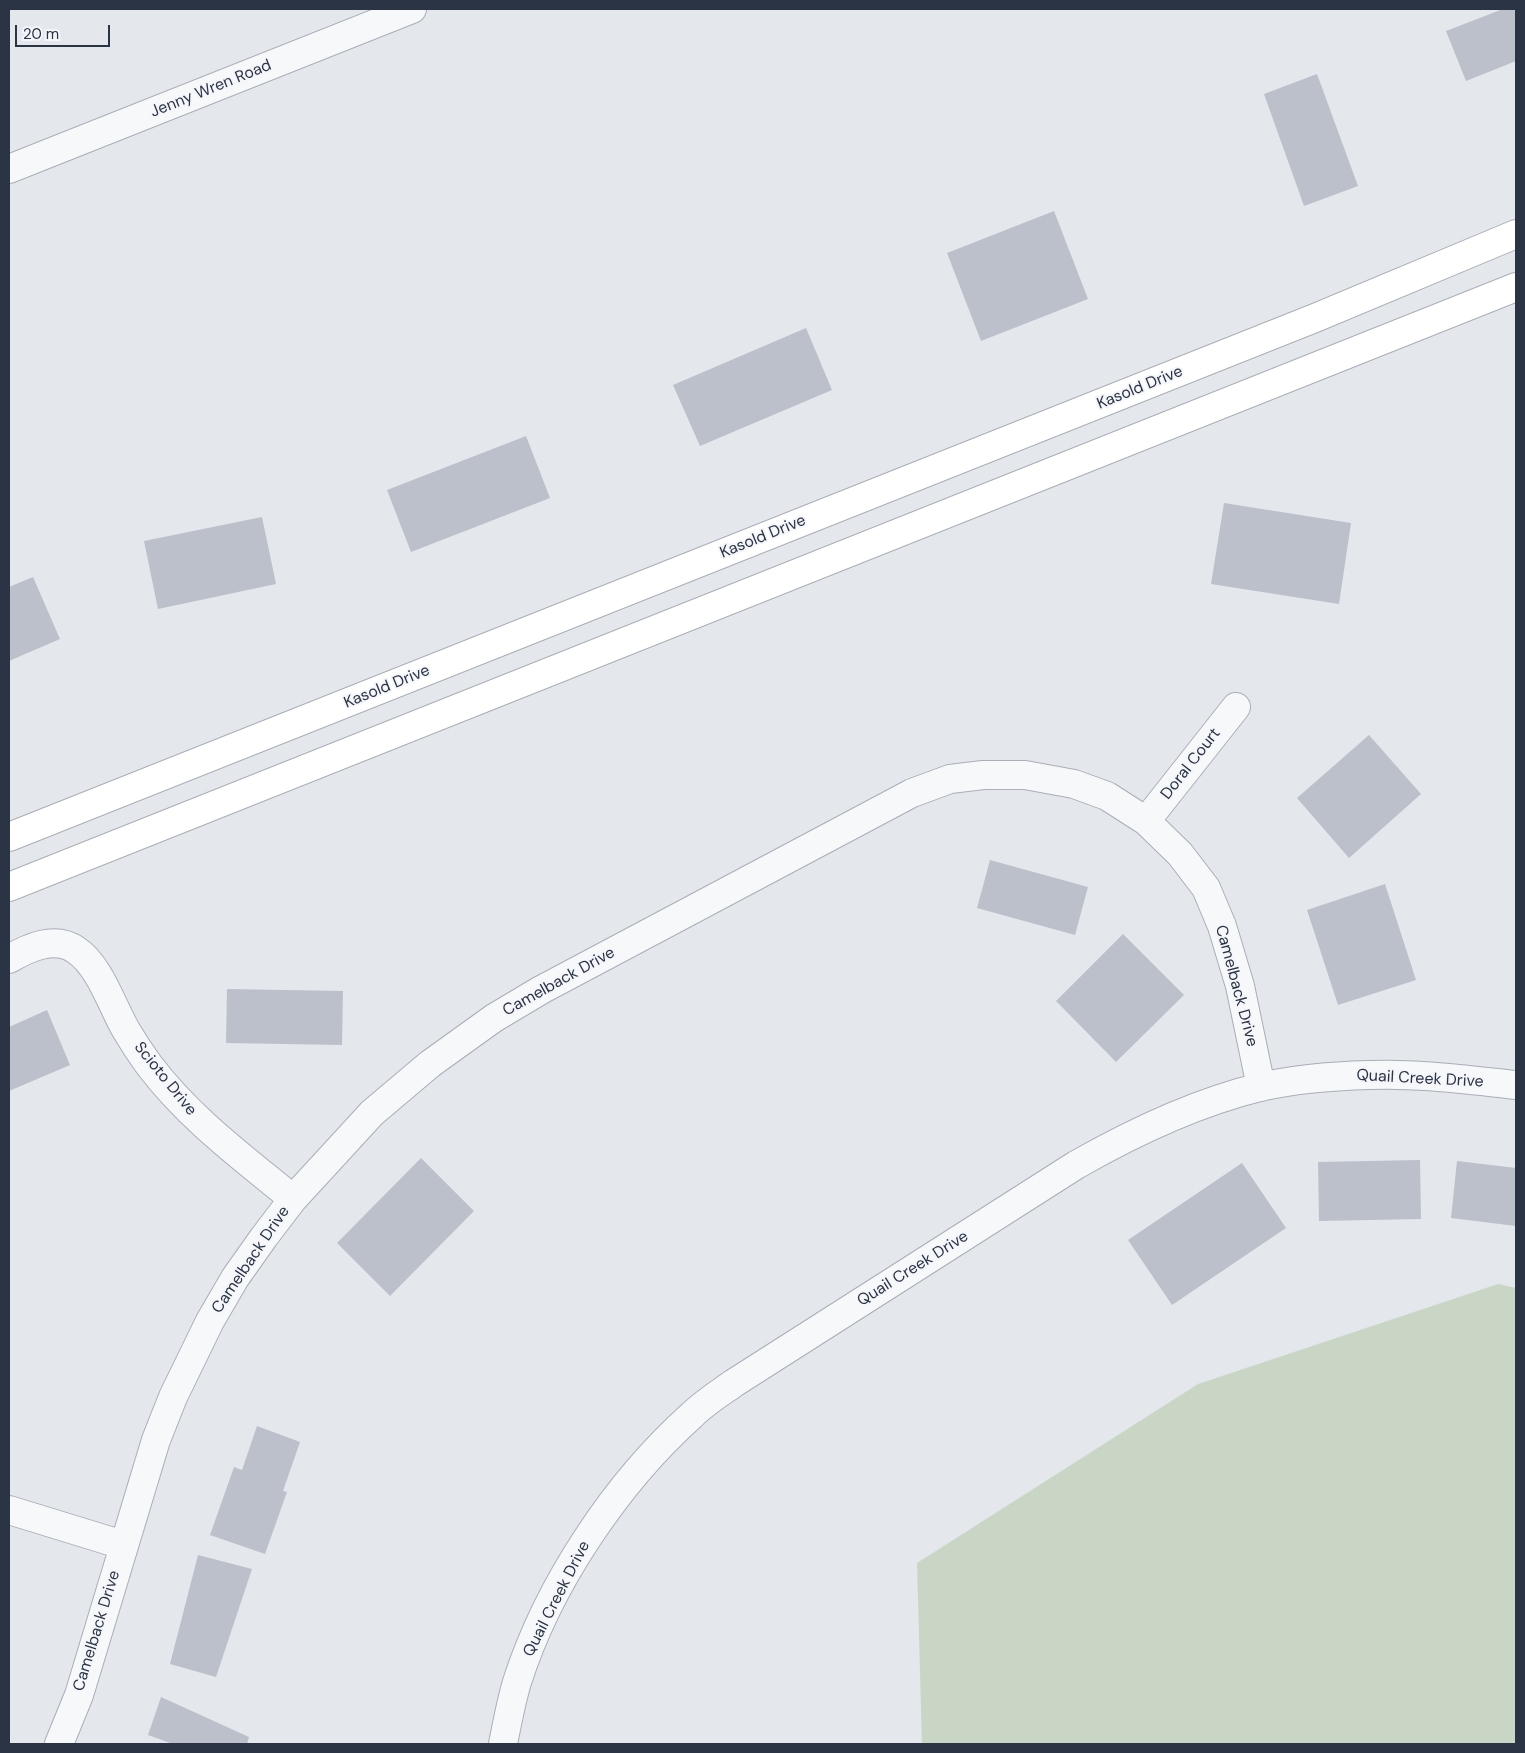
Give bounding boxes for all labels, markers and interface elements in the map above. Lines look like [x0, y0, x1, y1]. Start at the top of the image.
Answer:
scale bar [18, 15, 112, 47]
text: 20 m [23, 24, 59, 44]
street label: Jenny Wren Road [148, 56, 274, 122]
street label: Kasold Drive [1094, 362, 1186, 414]
street label: Kasold Drive [717, 511, 809, 563]
street label: Kasold Drive [341, 661, 433, 713]
street label: Doral Court [1157, 724, 1225, 804]
street label: Camelback Drive [1211, 923, 1261, 1049]
street label: Camelback Drive [500, 943, 618, 1021]
street label: Scioto Drive [129, 1038, 201, 1120]
street label: Quail Creek Drive [1356, 1066, 1484, 1092]
street label: Camelback Drive [208, 1203, 294, 1317]
street label: Quail Creek Drive [854, 1227, 972, 1311]
street label: Quail Creek Drive [520, 1538, 594, 1660]
street label: Camelback Drive [70, 1568, 124, 1694]

